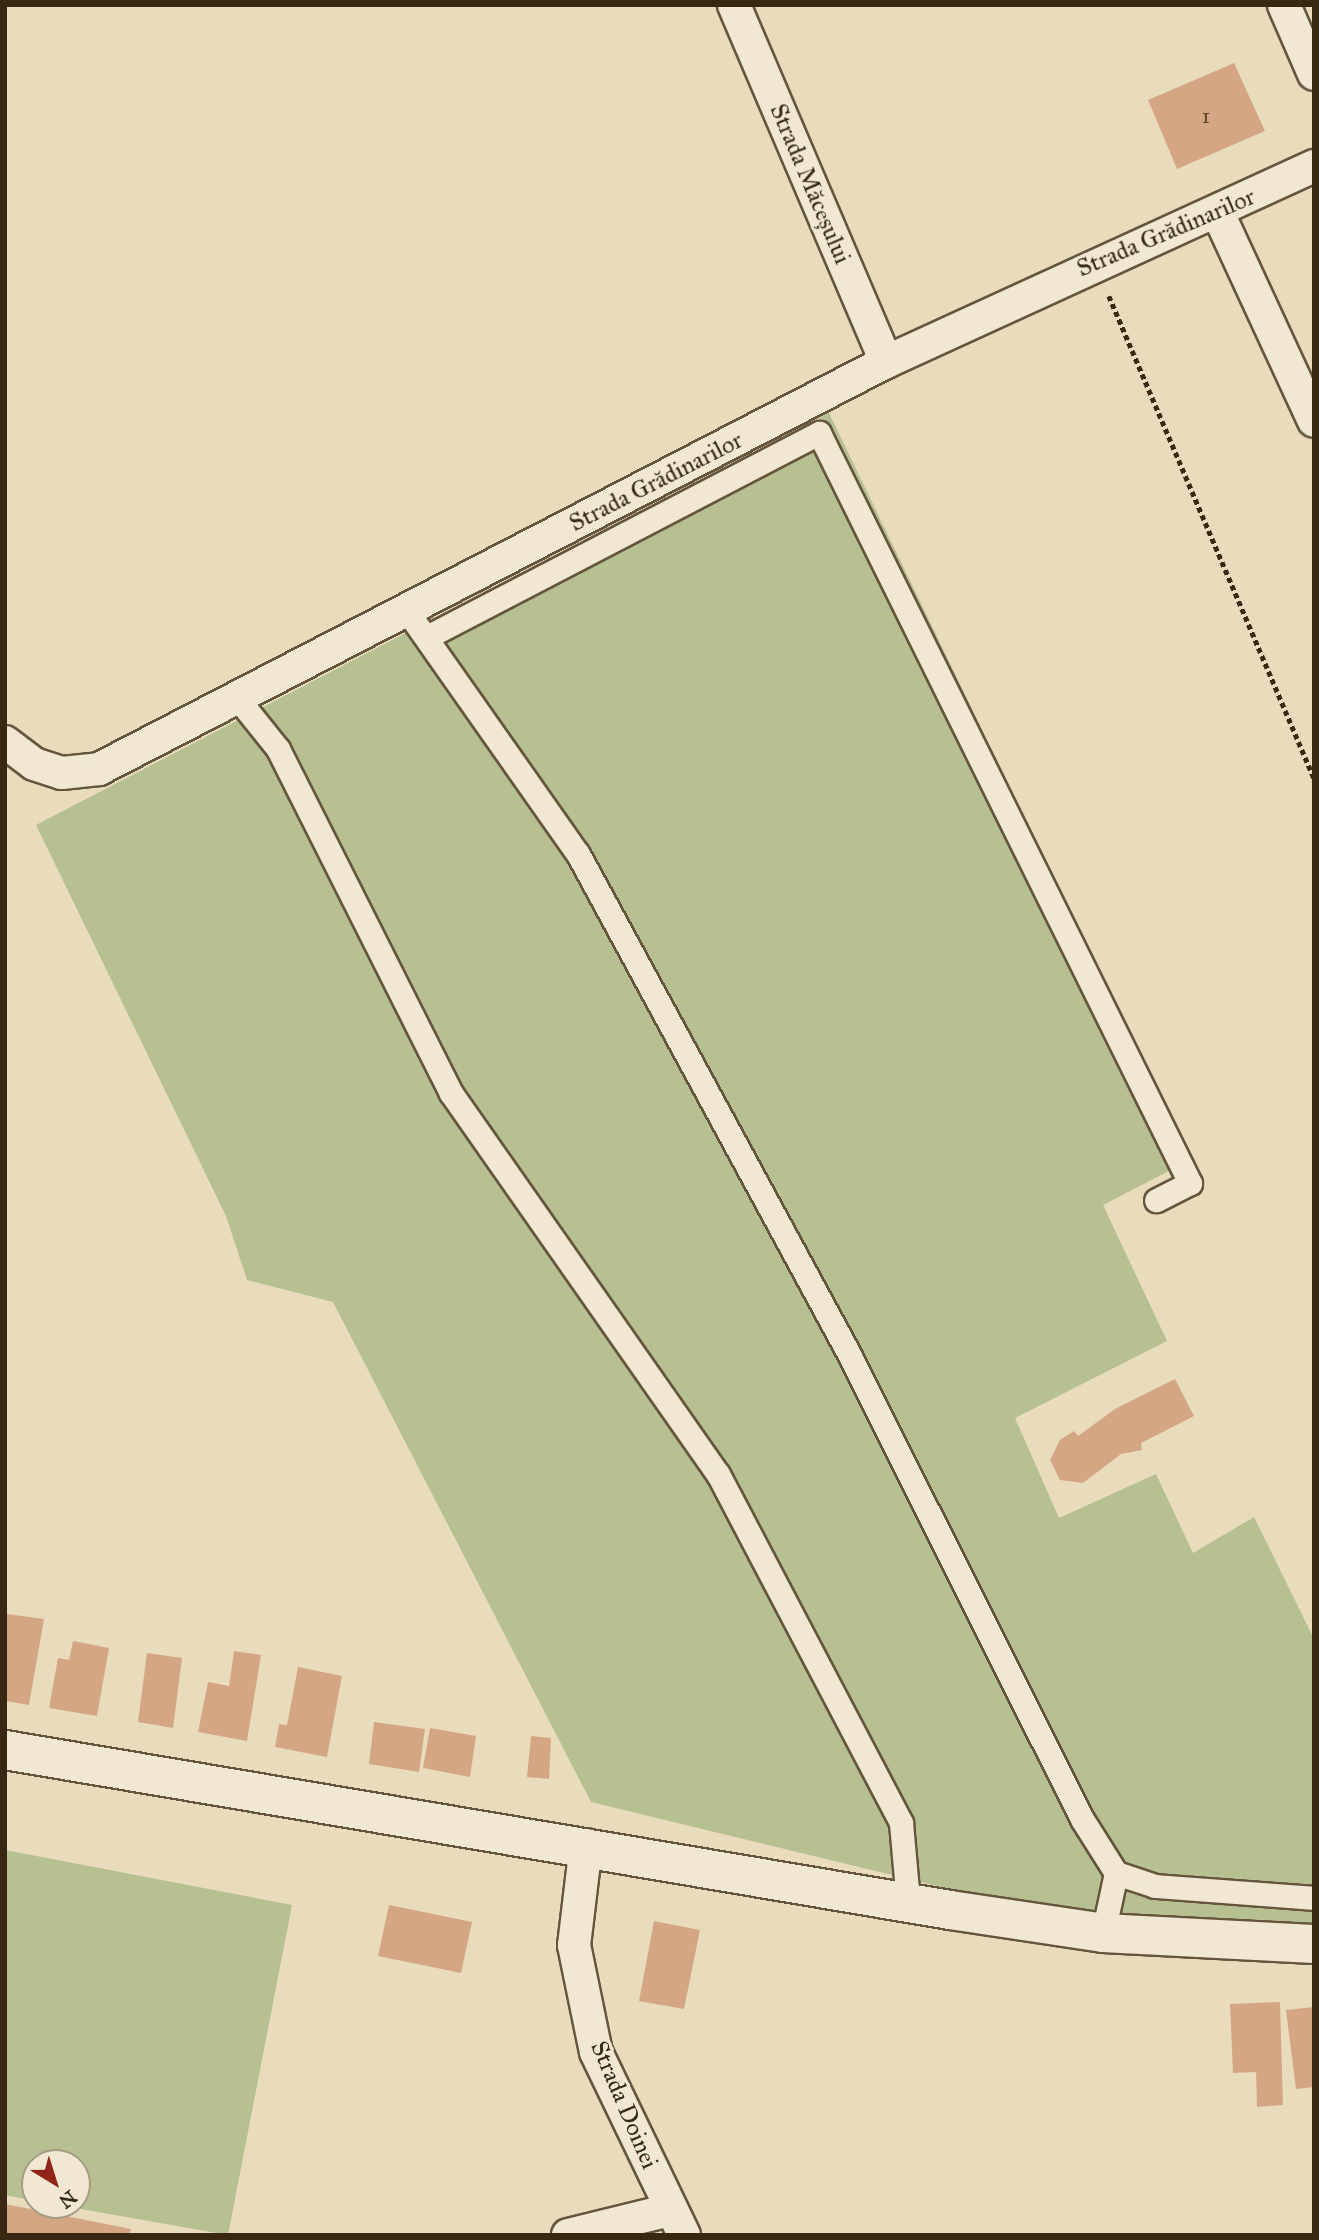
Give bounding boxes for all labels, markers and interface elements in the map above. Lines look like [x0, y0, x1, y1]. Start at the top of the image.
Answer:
street label: Strada Măceșului [763, 100, 857, 268]
house number: 1 [1202, 103, 1210, 129]
street label: Strada Grădinarilor [1073, 183, 1259, 283]
street label: Strada Grădinarilor [565, 426, 747, 538]
street label: Strada Doinei [584, 2037, 664, 2173]
north arrow [21, 2149, 91, 2219]
text: N [55, 2185, 81, 2213]

